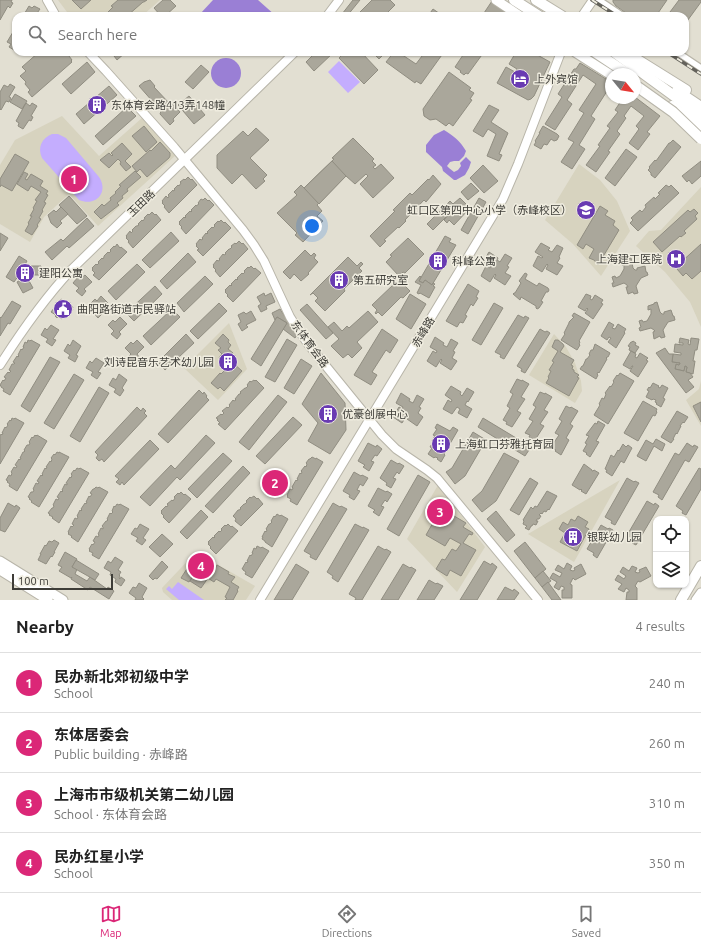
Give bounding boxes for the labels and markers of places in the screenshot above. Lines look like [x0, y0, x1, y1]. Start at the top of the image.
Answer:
hotel icon: 上外宾馆 [509, 68, 531, 90]
place label: 上外宾馆 [534, 73, 578, 85]
building icon: 东体育会路413弄148幢 [86, 94, 108, 116]
place label: 东体育会路413弄148幢 [111, 99, 225, 111]
pin: 1 [61, 164, 87, 194]
school or university icon: 虹口区第四中心小学（赤峰校区） [575, 199, 597, 221]
place label: 虹口区第四中心小学（赤峰校区） [407, 204, 572, 216]
hospital icon: 上海建工医院 [665, 248, 687, 270]
building icon: 科峰公寓 [427, 250, 449, 272]
place label: 上海建工医院 [596, 253, 662, 265]
place label: 科峰公寓 [452, 255, 496, 267]
building icon: 建阳公寓 [14, 262, 36, 284]
place label: 建阳公寓 [39, 267, 83, 279]
building icon: 第五研究室 [328, 269, 350, 291]
place label: 第五研究室 [353, 274, 408, 286]
public building icon: 曲阳路街道市民驿站 [52, 298, 74, 320]
place label: 曲阳路街道市民驿站 [77, 303, 176, 315]
building icon: 刘诗昆音乐艺术幼儿园 [217, 351, 239, 373]
place label: 刘诗昆音乐艺术幼儿园 [104, 356, 214, 368]
building icon: 优豪创展中心 [317, 403, 339, 425]
place label: 优豪创展中心 [342, 408, 408, 420]
building icon: 上海虹口芬雅托育园 [430, 433, 452, 455]
place label: 上海虹口芬雅托育园 [455, 438, 554, 450]
pin: 2 [262, 468, 288, 498]
pin: 3 [427, 497, 453, 527]
building icon: 银联幼儿园 [562, 526, 584, 548]
place label: 银联幼儿园 [587, 531, 642, 543]
pin: 4 [188, 551, 214, 581]

